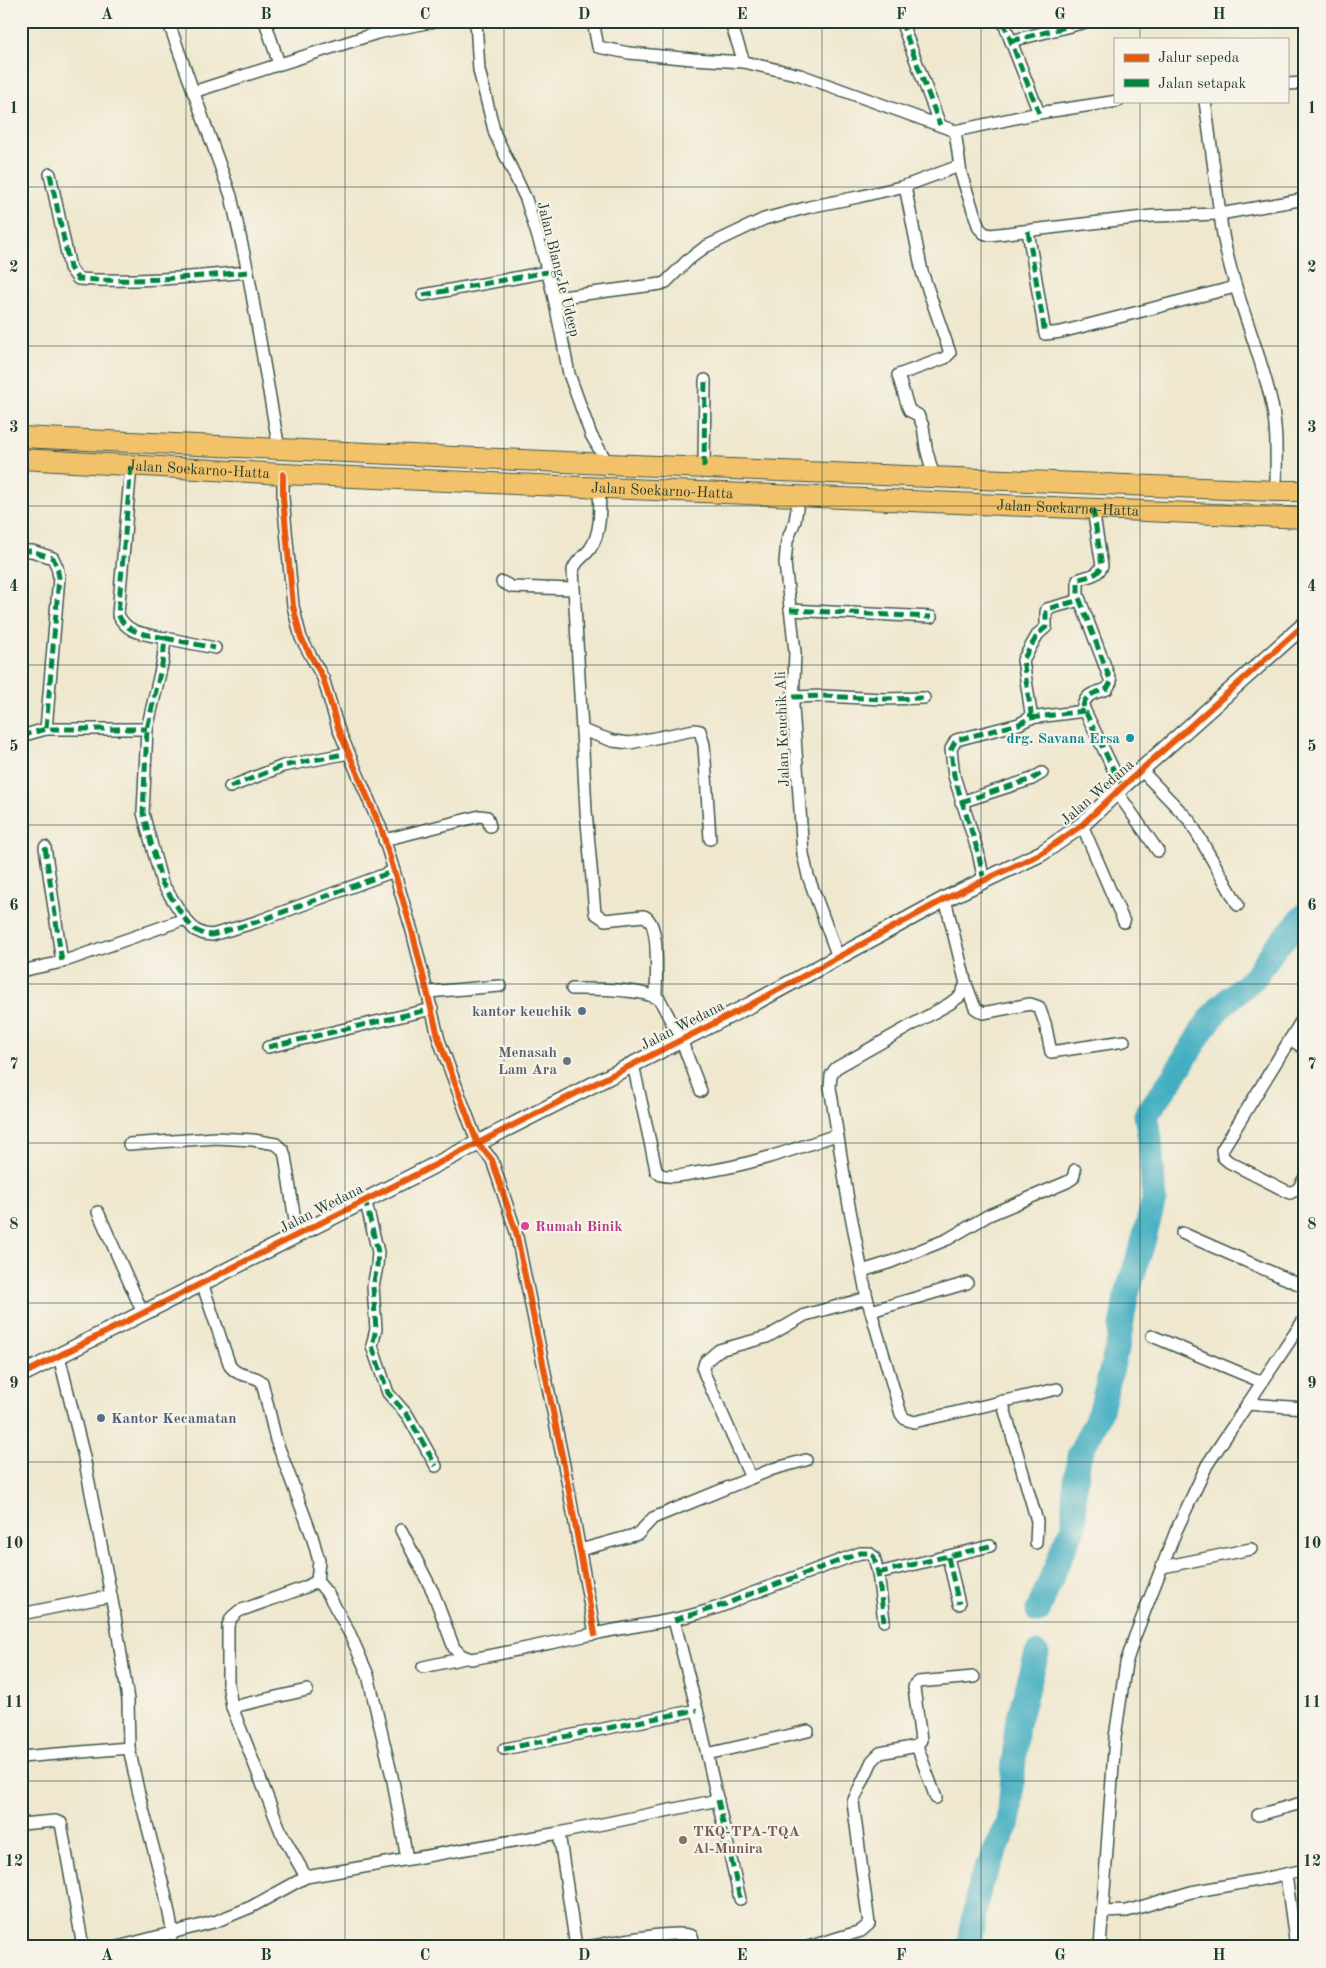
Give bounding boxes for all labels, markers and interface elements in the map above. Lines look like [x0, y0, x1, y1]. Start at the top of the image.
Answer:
text: A [101, 7, 113, 23]
text: B [260, 7, 272, 23]
text: C [420, 7, 430, 23]
text: D [578, 7, 590, 23]
text: E [736, 7, 748, 23]
text: F [896, 7, 907, 23]
text: G [1054, 7, 1066, 23]
text: H [1212, 7, 1226, 23]
legend [1114, 38, 1288, 102]
text: Jalur sepeda [1158, 51, 1240, 66]
text: Jalan setapak [1158, 77, 1247, 92]
text: 1 [9, 101, 19, 117]
text: 1 [1307, 101, 1317, 117]
street label: Jalan Blang Ie Udeep [533, 200, 582, 339]
text: 2 [9, 260, 19, 276]
text: 2 [1307, 260, 1317, 276]
text: 3 [9, 420, 19, 436]
text: 3 [1307, 420, 1317, 436]
street label: Jalan Soekarno-Hatta [127, 459, 271, 482]
street label: Jalan Soekarno-Hatta [591, 481, 734, 502]
street label: Jalan Soekarno-Hatta [996, 499, 1140, 520]
text: 4 [9, 579, 19, 595]
text: 4 [1307, 579, 1317, 595]
street label: Jalan Keuchik Ali [774, 671, 793, 787]
place label: drg. Savana Ersa [1006, 732, 1120, 747]
marker: drg. Savana Ersa [1124, 732, 1136, 744]
text: 5 [9, 739, 19, 755]
text: 5 [1307, 739, 1317, 755]
street label: Jalan Wedana [1059, 757, 1138, 829]
text: 6 [9, 898, 19, 914]
text: 6 [1307, 898, 1317, 914]
street label: Jalan Wedana [639, 999, 727, 1054]
place label: kantor keuchik [472, 1005, 573, 1020]
marker: kantor keuchik [576, 1005, 588, 1017]
place label: Menasah Lam Ara [498, 1046, 557, 1078]
marker: Menasah Lam Ara [561, 1055, 573, 1067]
text: 7 [9, 1057, 19, 1073]
text: 7 [1307, 1057, 1317, 1073]
street label: Jalan Wedana [278, 1182, 366, 1237]
text: 8 [9, 1217, 19, 1233]
text: 8 [1307, 1217, 1317, 1233]
marker: Rumah Binik [519, 1220, 531, 1232]
place label: Rumah Binik [535, 1220, 623, 1235]
text: 9 [9, 1376, 19, 1392]
text: 9 [1307, 1376, 1317, 1392]
marker: Kantor Kecamatan [95, 1412, 107, 1424]
place label: Kantor Kecamatan [111, 1412, 237, 1427]
text: 10 [5, 1536, 23, 1552]
text: 10 [1303, 1536, 1321, 1552]
text: 11 [5, 1695, 23, 1711]
text: 11 [1303, 1695, 1321, 1711]
place label: TKQ-TPA-TQA Al-Munira [693, 1825, 800, 1857]
marker: TKQ-TPA-TQA Al-Munira [677, 1834, 689, 1846]
text: 12 [5, 1854, 23, 1870]
text: 12 [1303, 1854, 1321, 1870]
text: A [101, 1948, 113, 1964]
text: B [260, 1948, 272, 1964]
text: C [420, 1948, 430, 1964]
text: D [578, 1948, 590, 1964]
text: E [736, 1948, 748, 1964]
text: F [896, 1948, 907, 1964]
text: G [1054, 1948, 1066, 1964]
text: H [1212, 1948, 1226, 1964]

